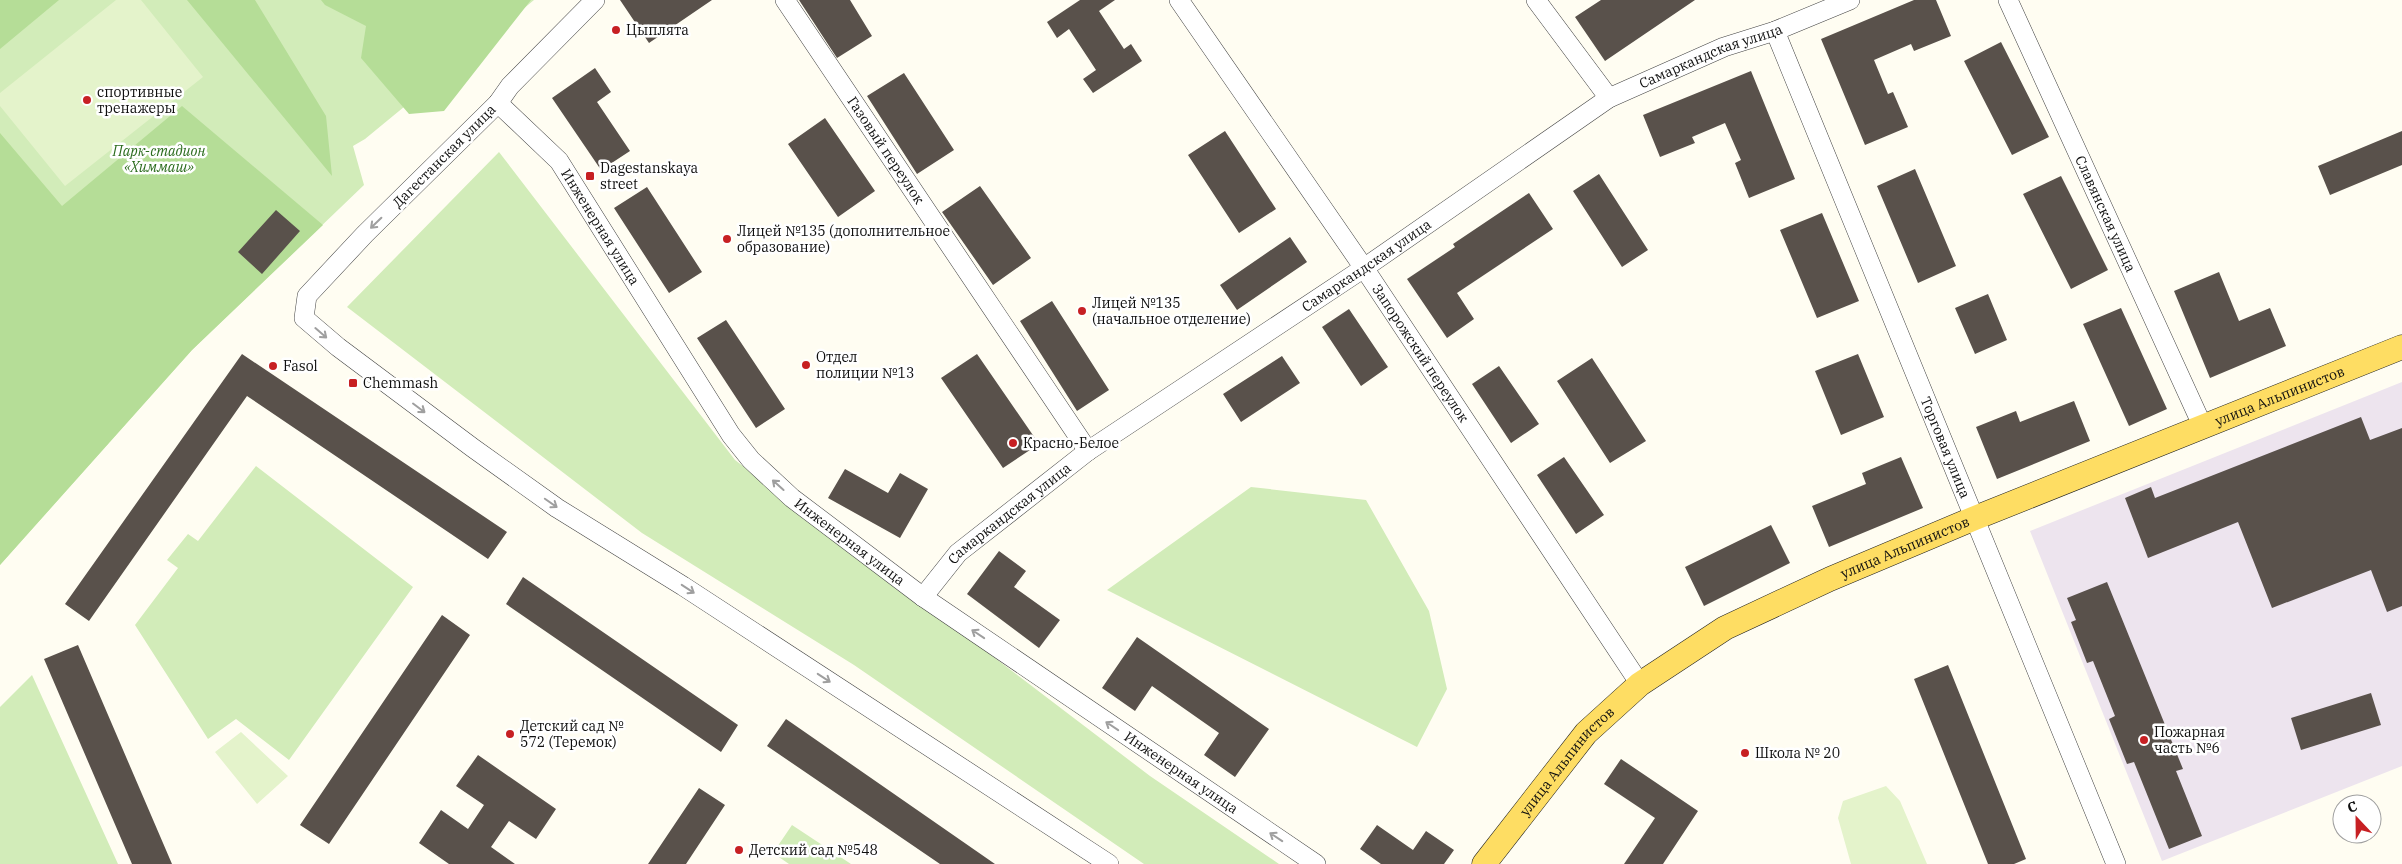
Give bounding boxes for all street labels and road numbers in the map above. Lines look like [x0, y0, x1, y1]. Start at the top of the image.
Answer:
street label: Самаркандская улица [1636, 20, 1785, 93]
street label: Газовый переулок [843, 93, 928, 207]
street label: Дагестанская улица [389, 100, 500, 211]
street label: Славянская улица [2071, 153, 2140, 275]
street label: Инженерная улица [557, 165, 644, 289]
street label: Самаркандская улица [1298, 215, 1435, 316]
street label: Запорожский переулок [1368, 281, 1473, 426]
street label: улица Альпинистов [2212, 362, 2347, 430]
street label: Торговая улица [1917, 394, 1974, 501]
street label: Самаркандская улица [944, 459, 1075, 568]
street label: Инженерная улица [791, 494, 909, 589]
street label: улица Альпинистов [1838, 512, 1972, 582]
street label: улица Альпинистов [1516, 703, 1618, 820]
street label: Инженерная улица [1121, 727, 1242, 818]

